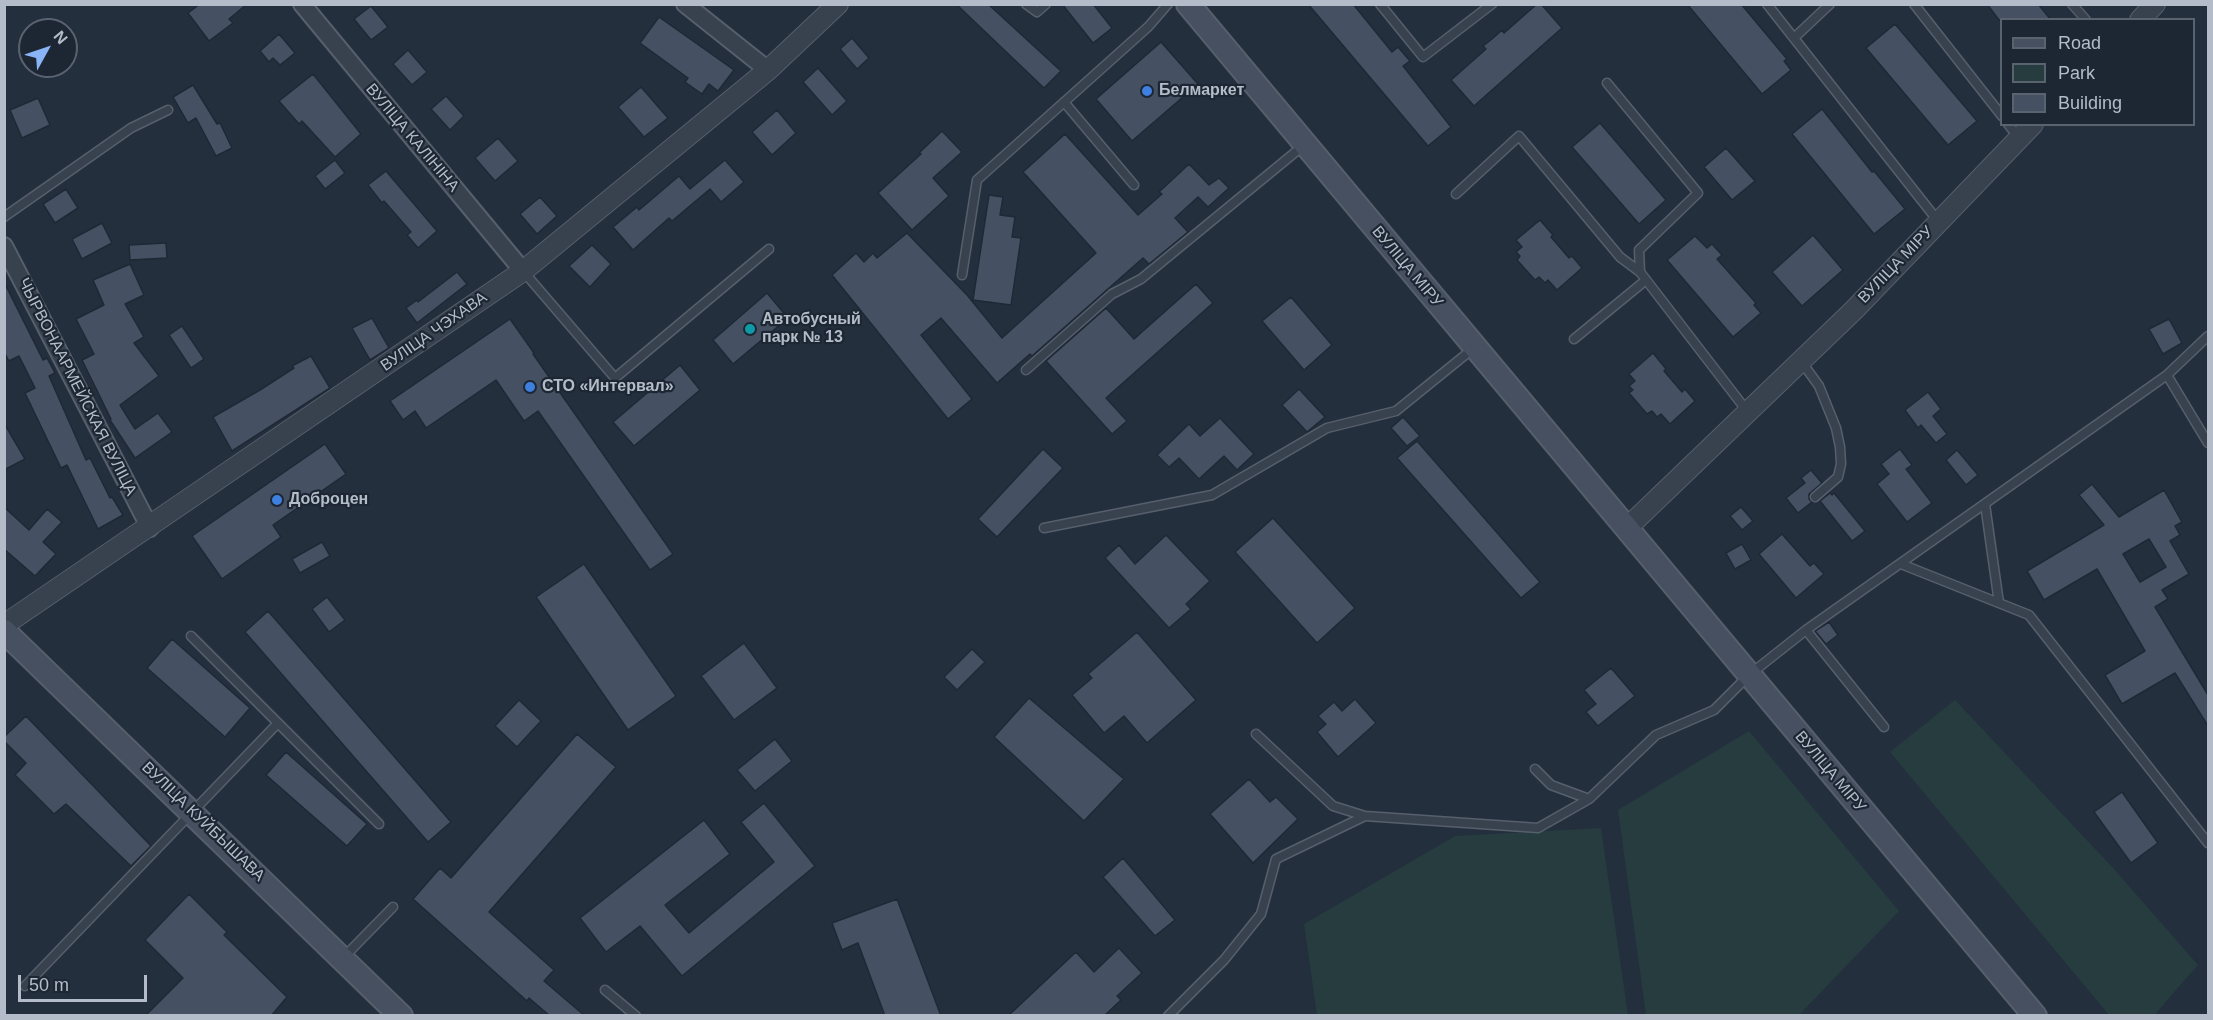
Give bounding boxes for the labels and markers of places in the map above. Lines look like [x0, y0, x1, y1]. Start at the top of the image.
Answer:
place label: Белмаркет [1159, 81, 1244, 101]
marker: Белмаркет [1140, 84, 1154, 98]
place label: Автобусный парк № 13 [762, 310, 861, 348]
marker: Автобусный парк № 13 [743, 322, 757, 336]
place label: СТО «Интервал» [542, 377, 674, 397]
marker: СТО «Интервал» [523, 380, 537, 394]
place label: Доброцен [289, 490, 368, 510]
marker: Доброцен [270, 493, 284, 507]

